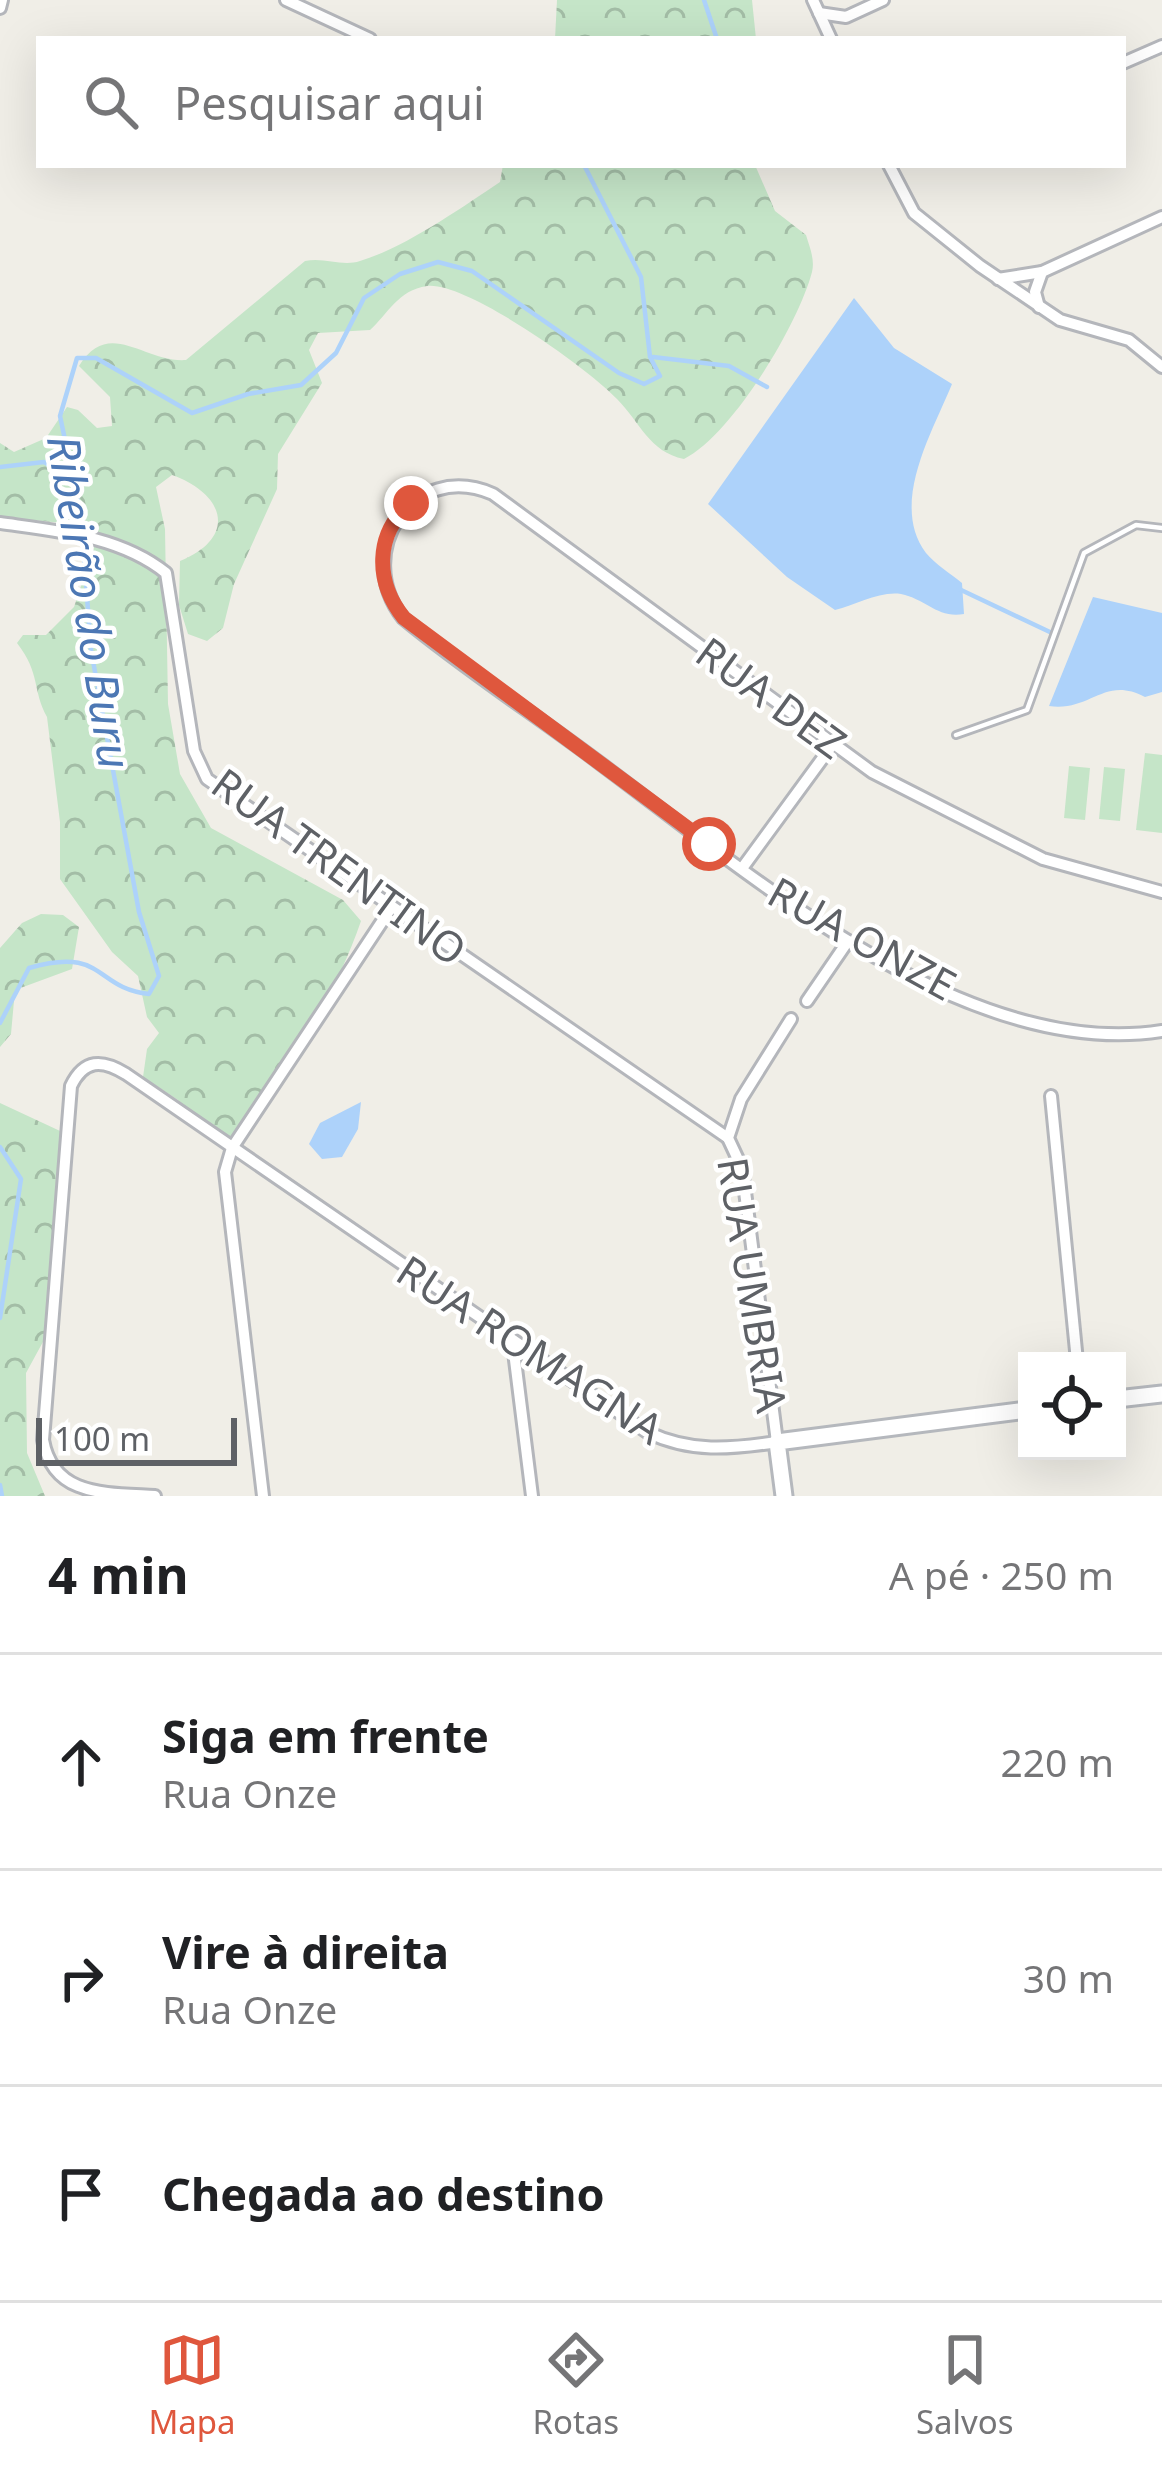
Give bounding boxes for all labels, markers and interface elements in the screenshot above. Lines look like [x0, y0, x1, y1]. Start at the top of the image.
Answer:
search box [36, 36, 1126, 168]
icon: search [78, 69, 144, 135]
text: Pesquisar aqui [174, 72, 485, 133]
water label: Ribeirão do Buru [34, 430, 147, 773]
route end [384, 476, 438, 530]
street label: RUA DEZ [685, 623, 858, 770]
street label: RUA TRENTINO [201, 754, 478, 977]
route start [682, 817, 736, 871]
street label: RUA ONZE [759, 863, 967, 1013]
street label: RUA UMBRIA [705, 1153, 802, 1417]
street label: RUA ROMAGNA [387, 1241, 675, 1456]
map controls [1018, 1352, 1126, 1460]
button: locate [1018, 1352, 1126, 1460]
scale bar [36, 1412, 237, 1465]
text: 100 m [54, 1416, 150, 1461]
text: 4 min [48, 1539, 189, 1609]
text: A pé · 250 m [889, 1548, 1114, 1601]
text: Siga em frente [162, 1705, 489, 1766]
icon: ahead [48, 1729, 114, 1795]
text: 220 m [1000, 1735, 1114, 1788]
text: Rua Onze [162, 1766, 337, 1819]
text: Vire à direita [162, 1921, 449, 1982]
icon: right [48, 1945, 114, 2011]
text: 30 m [1023, 1951, 1114, 2004]
text: Rua Onze [162, 1982, 337, 2035]
icon: arrive [48, 2161, 114, 2227]
text: Chegada ao destino [162, 2163, 605, 2224]
tab: Mapa [148, 2327, 236, 2444]
tab: Rotas [532, 2327, 619, 2444]
tab: Salvos [916, 2327, 1014, 2444]

